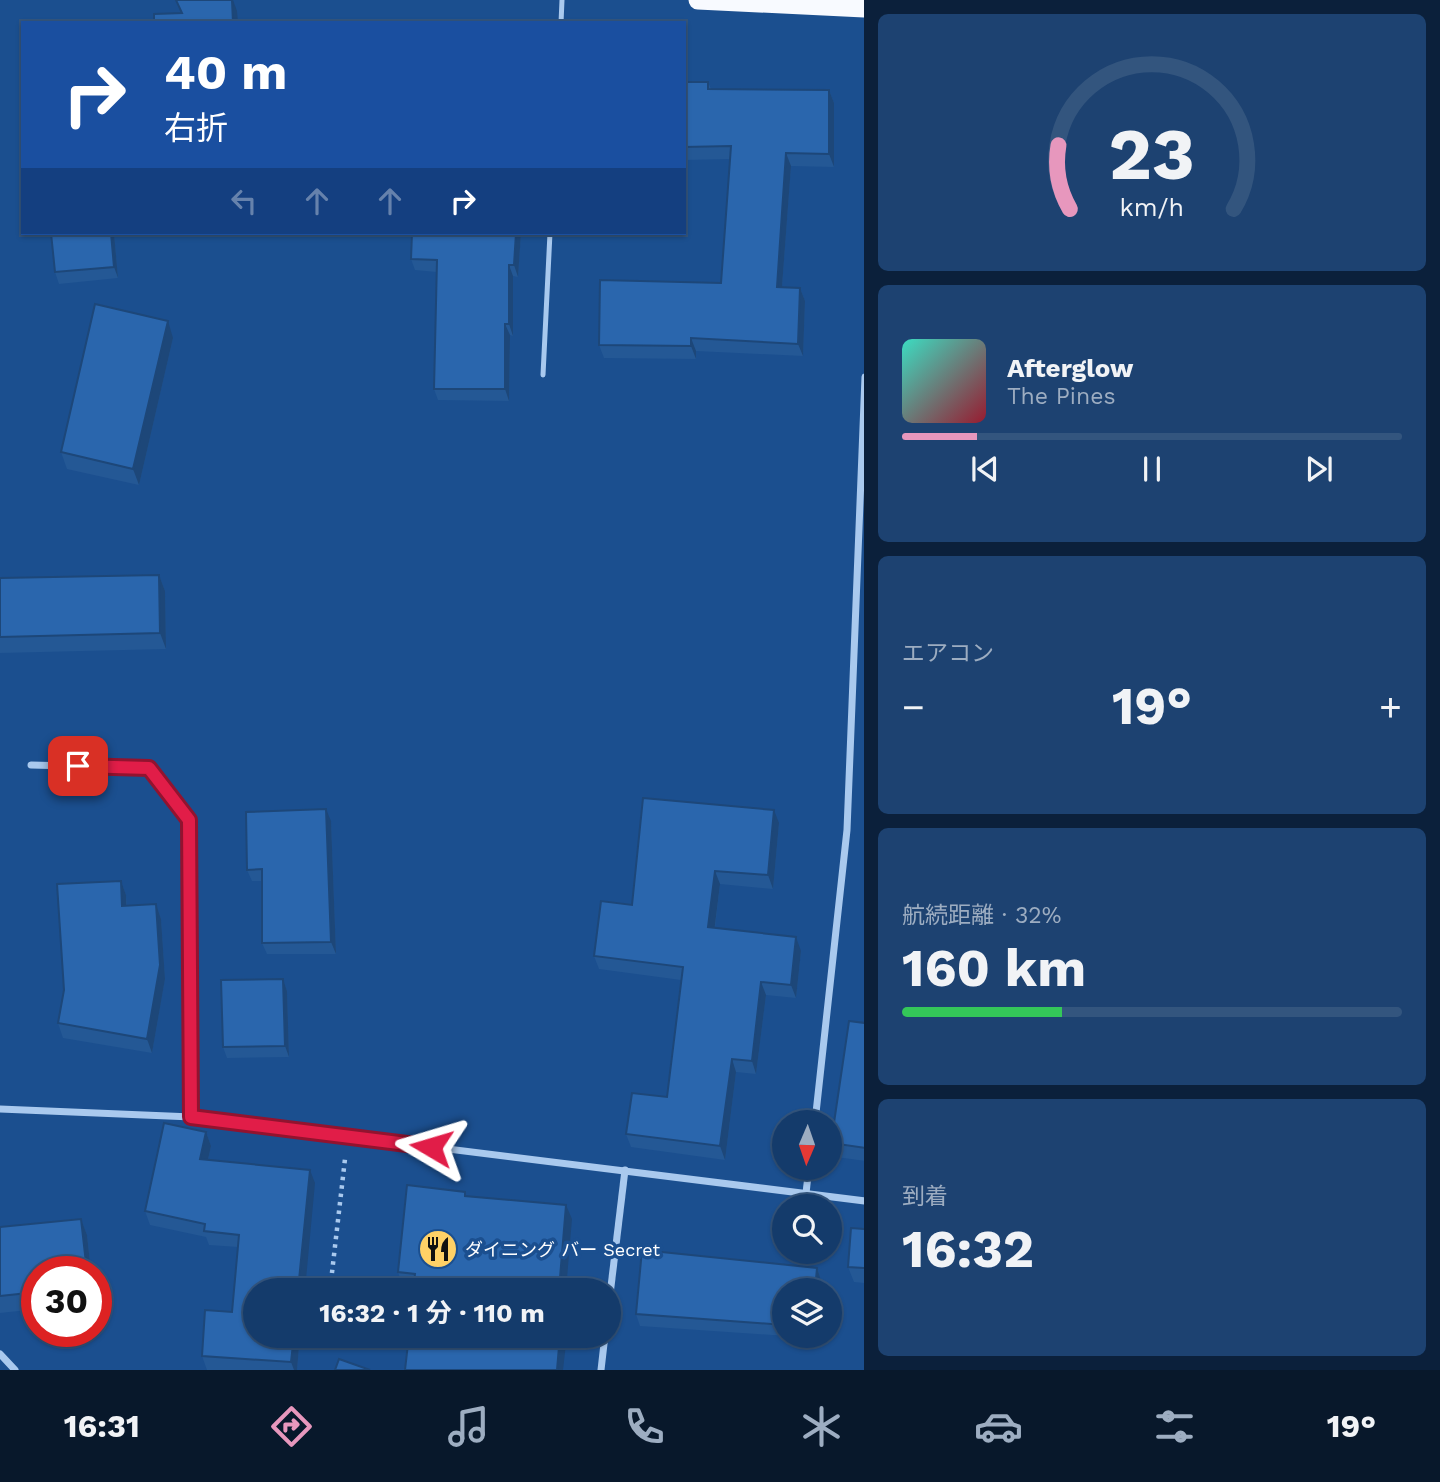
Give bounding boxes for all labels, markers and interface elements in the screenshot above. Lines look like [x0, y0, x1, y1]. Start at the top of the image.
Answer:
text: 40 m [164, 43, 287, 101]
icon: right [49, 49, 140, 140]
text: 右折 [164, 109, 228, 147]
text: 23 [1109, 111, 1195, 197]
icon: left [225, 182, 263, 220]
icon: ahead [298, 182, 336, 220]
icon: ahead [371, 182, 409, 220]
icon: right [444, 182, 482, 220]
text: km/h [1120, 192, 1184, 221]
text: Afterglow [1007, 353, 1133, 383]
text: The Pines [1007, 383, 1116, 410]
icon: previous [966, 450, 1004, 488]
icon: pause [1133, 450, 1171, 488]
icon: next [1300, 450, 1338, 488]
text: エアコン [902, 640, 994, 667]
text: 19° [1112, 676, 1192, 737]
text: − [902, 685, 925, 729]
text: + [1379, 685, 1402, 729]
pin [48, 736, 108, 796]
icon: arrive [59, 747, 97, 785]
text: 航続距離 · 32% [902, 902, 1061, 929]
text: 160 km [902, 938, 1086, 999]
position arrow [394, 1110, 468, 1184]
north arrow [772, 1110, 842, 1180]
map controls [772, 1110, 842, 1348]
text: 到着 [902, 1183, 948, 1210]
button: search [772, 1194, 842, 1264]
text: 16:32 [902, 1219, 1034, 1280]
restaurant icon: ダイニング バー Secret [417, 1228, 459, 1270]
place label: ダイニング バー Secret [465, 1239, 660, 1260]
speed limit sign: 30 [21, 1256, 112, 1347]
button: layers [772, 1278, 842, 1348]
text: 16:32 · 1 分 · 110 m [319, 1298, 545, 1328]
icon: directions [267, 1402, 316, 1451]
icon: music [444, 1402, 493, 1451]
icon: phone [620, 1402, 669, 1451]
icon: climate [797, 1402, 846, 1451]
icon: car [974, 1402, 1023, 1451]
icon: filters [1150, 1402, 1199, 1451]
text: 16:31 [64, 1407, 140, 1445]
text: 19° [1327, 1407, 1376, 1445]

